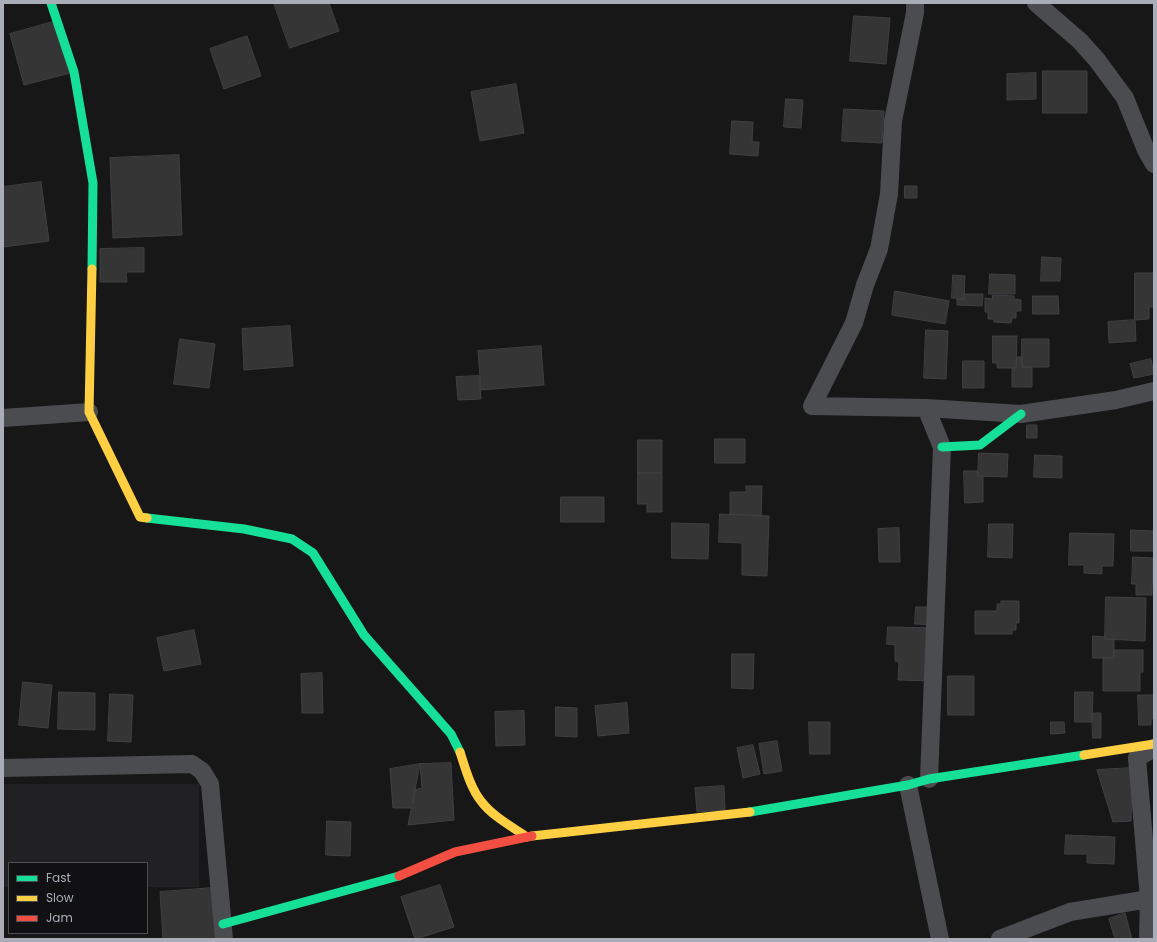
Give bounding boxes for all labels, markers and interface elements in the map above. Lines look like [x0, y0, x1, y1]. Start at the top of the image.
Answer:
legend [8, 862, 148, 934]
text: Fast [46, 869, 71, 886]
text: Slow [46, 889, 74, 906]
text: Jam [46, 909, 73, 926]

